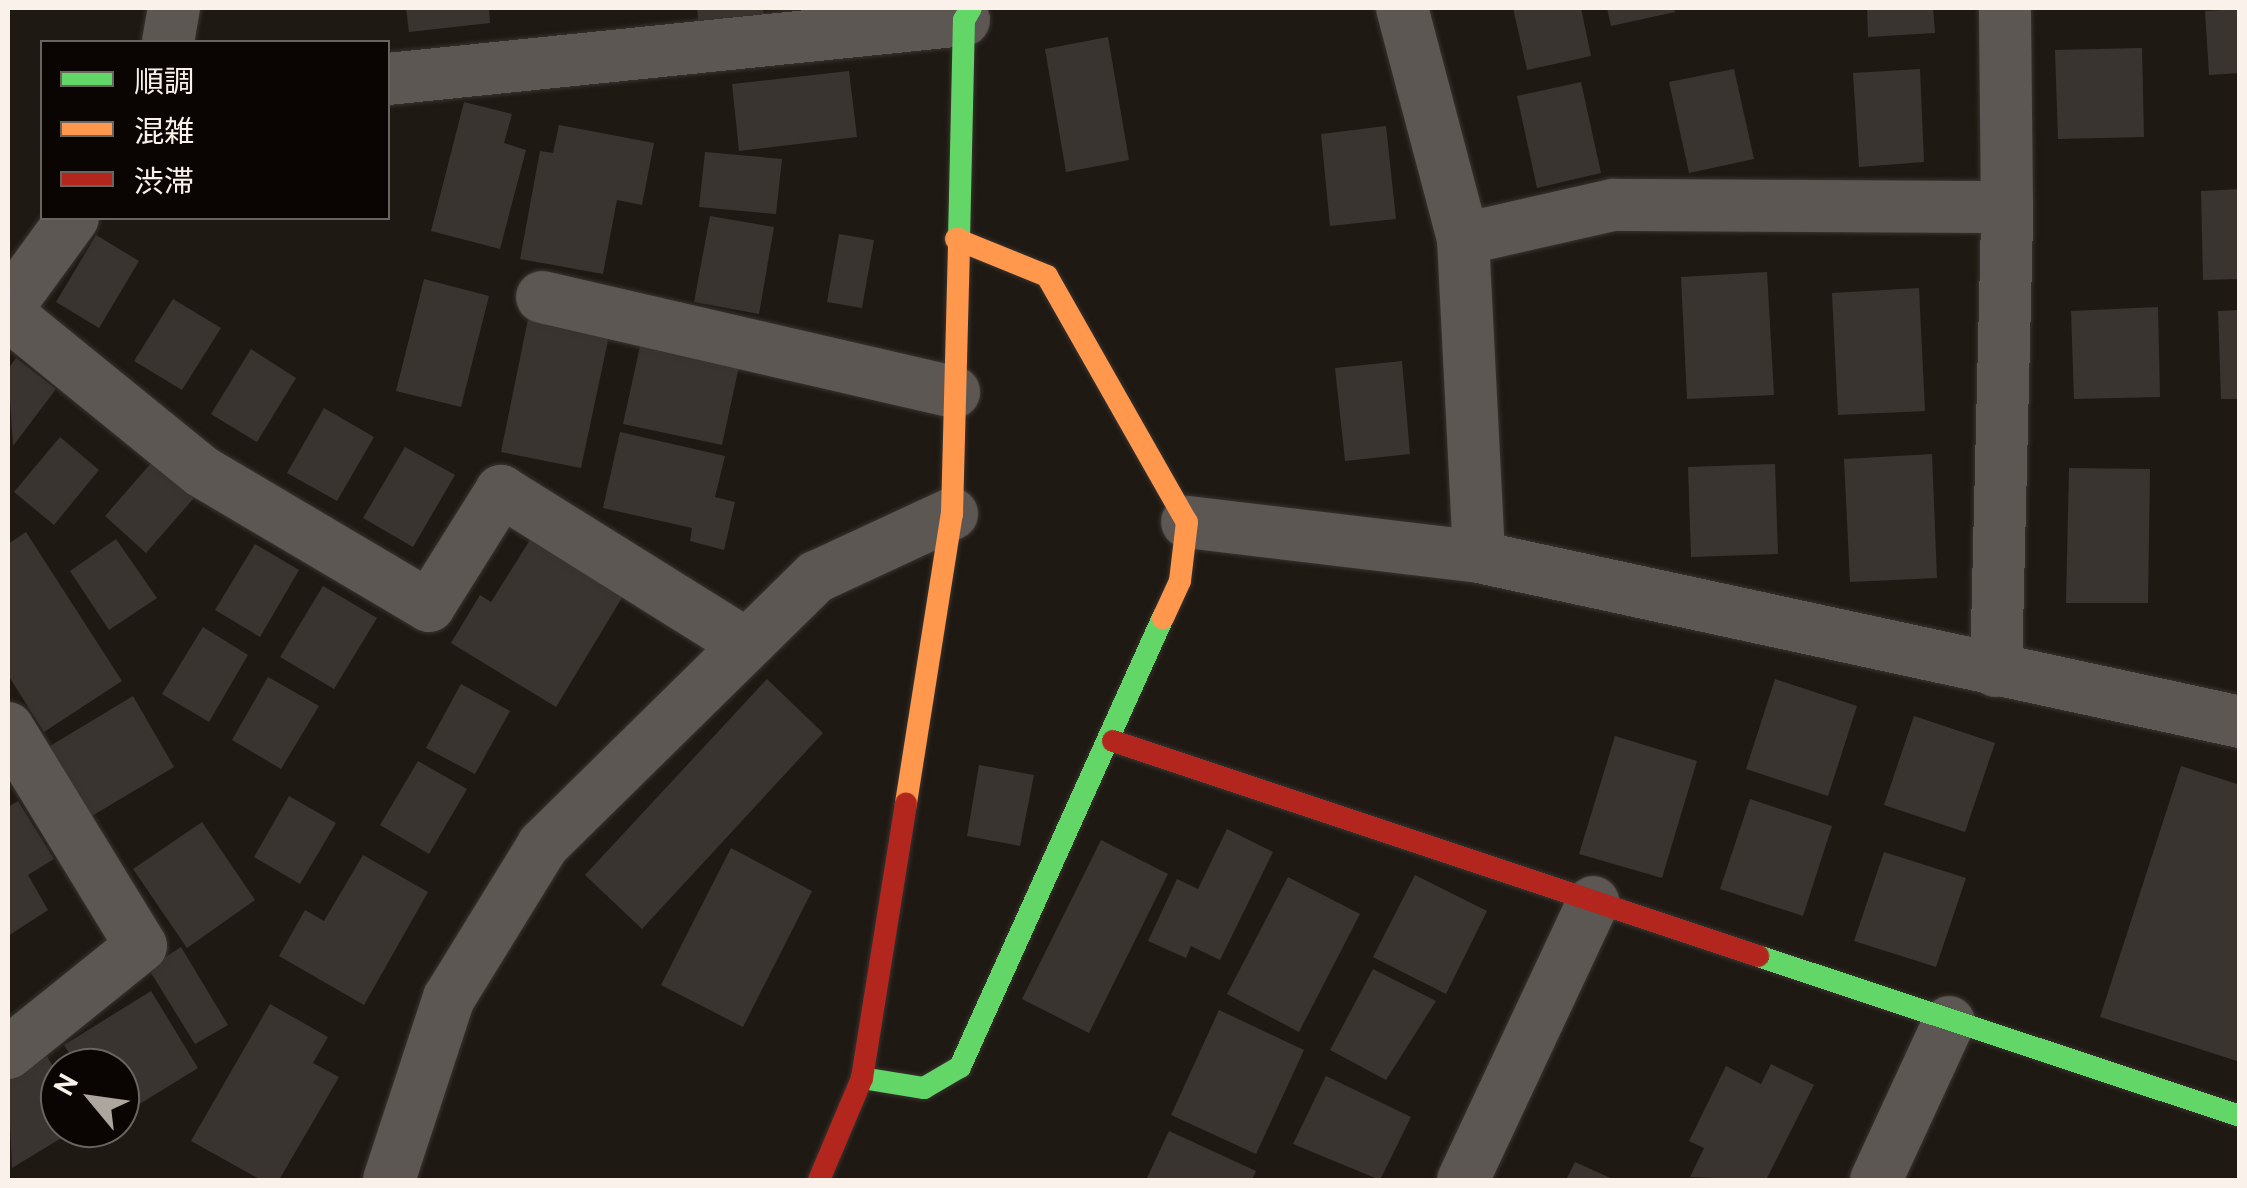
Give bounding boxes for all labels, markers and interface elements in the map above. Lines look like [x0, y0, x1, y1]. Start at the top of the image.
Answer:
legend [40, 40, 390, 220]
text: 順調 [134, 63, 194, 100]
text: 混雑 [134, 113, 194, 150]
text: 渋滞 [134, 163, 194, 200]
north arrow [40, 1048, 140, 1148]
text: N [46, 1068, 85, 1101]

